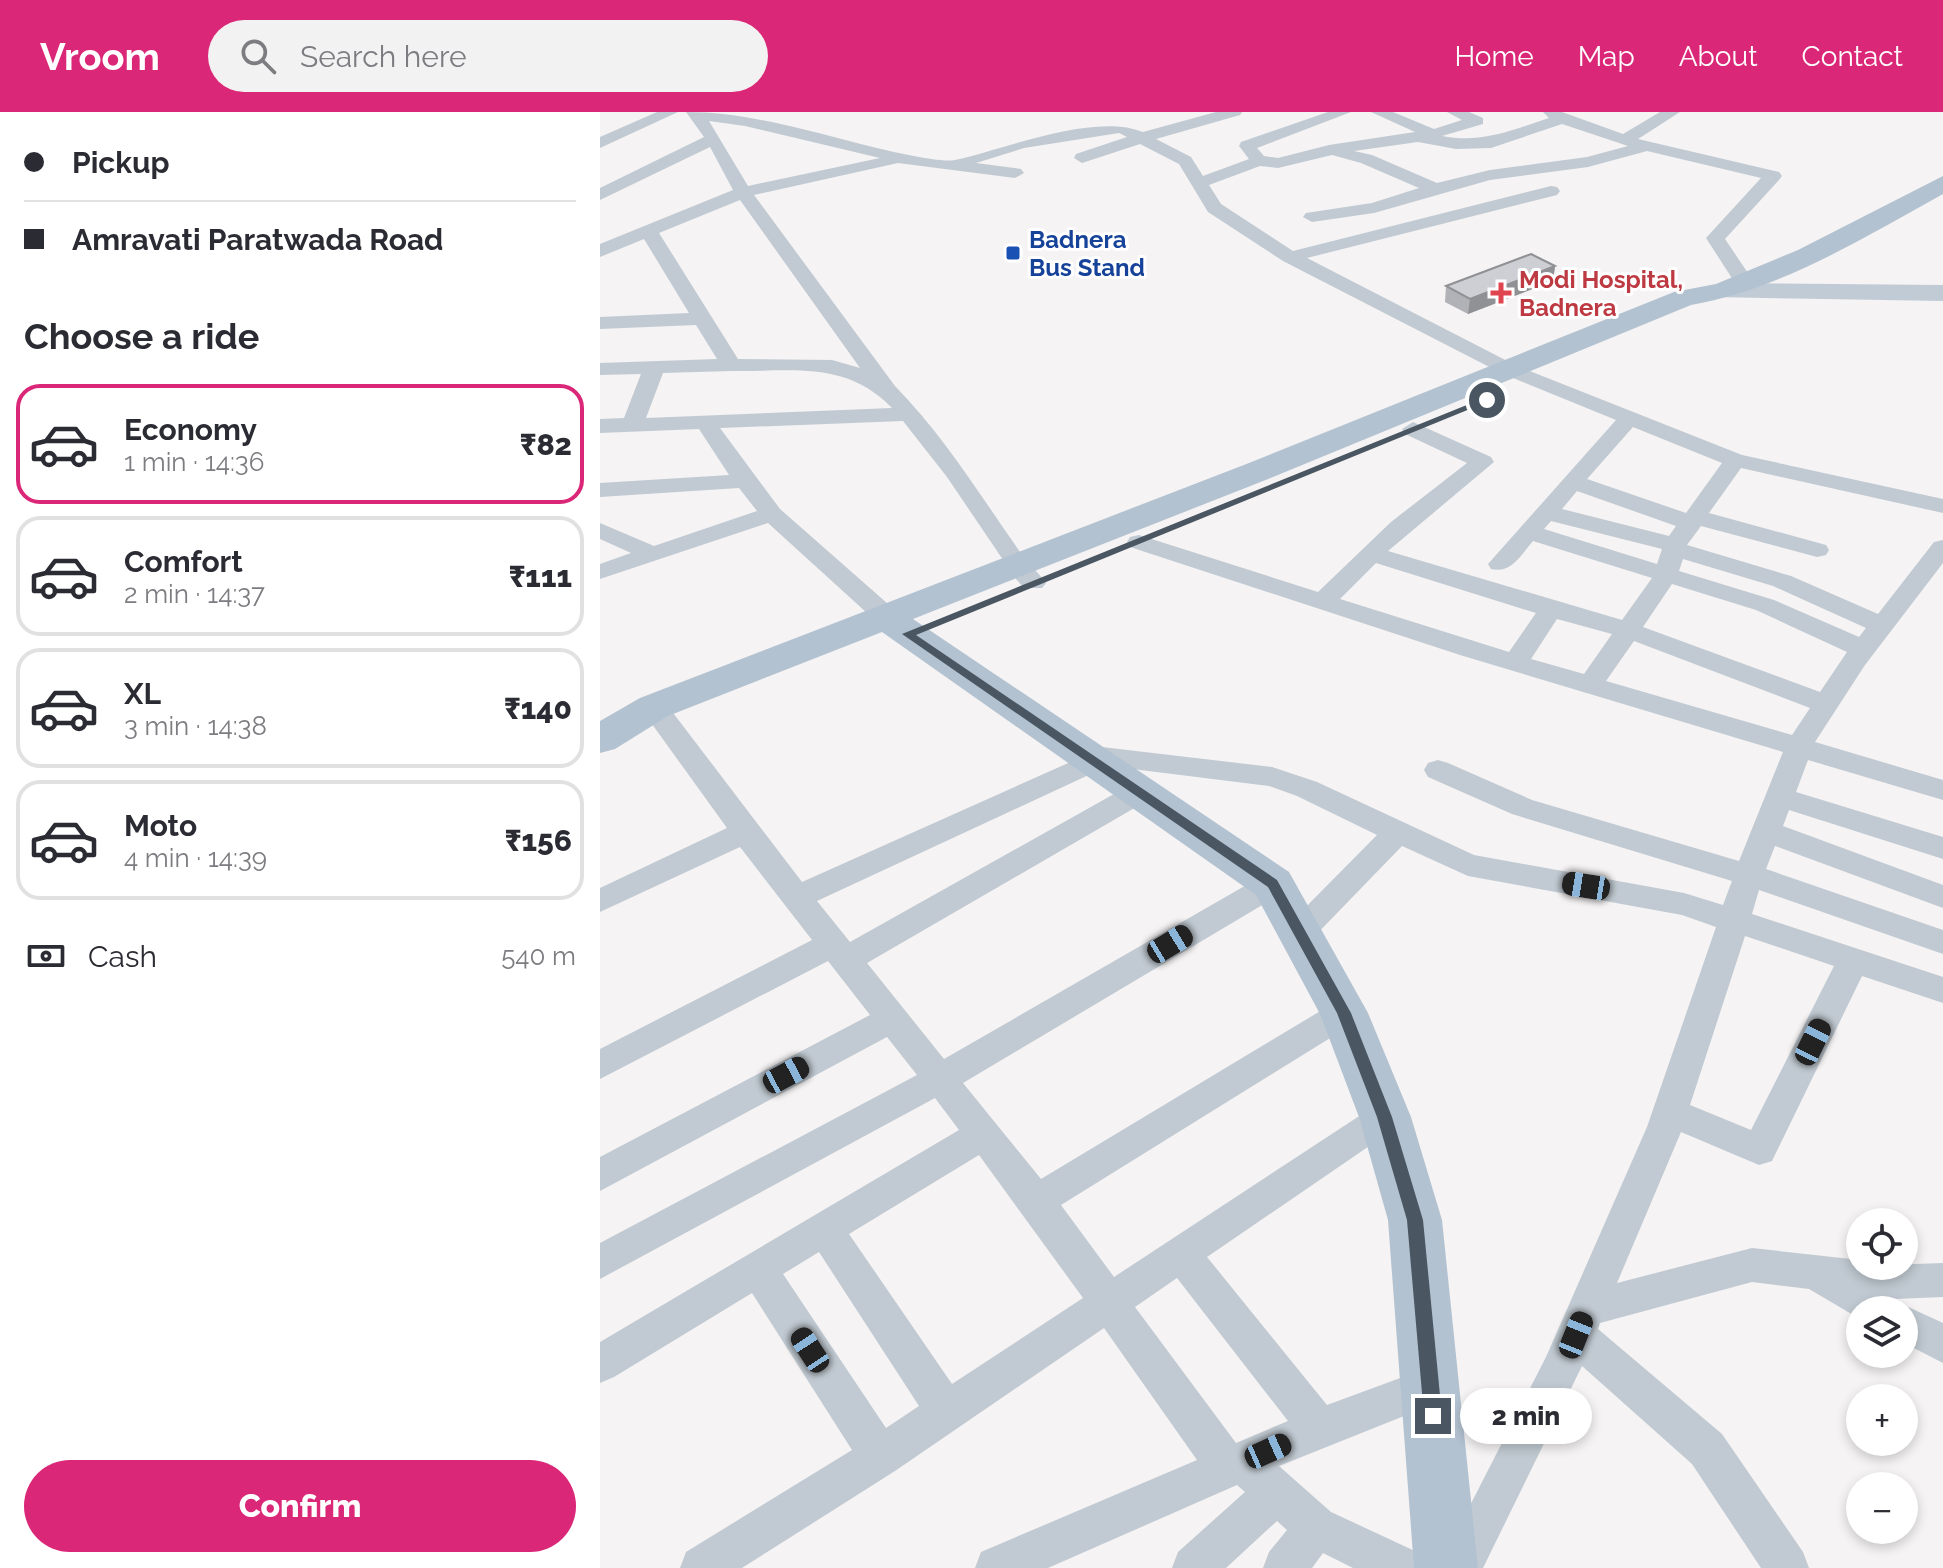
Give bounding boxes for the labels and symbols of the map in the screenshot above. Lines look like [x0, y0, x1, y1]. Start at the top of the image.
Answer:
place label: Badnera Bus Stand [1029, 225, 1145, 282]
marker: Badnera Bus Stand [1004, 244, 1022, 262]
place label: Modi Hospital, Badnera [1519, 265, 1683, 322]
marker: Modi Hospital, Badnera [1490, 282, 1512, 304]
route start [1469, 382, 1505, 418]
car [1560, 870, 1612, 902]
car [1143, 921, 1197, 967]
car [1792, 1015, 1834, 1069]
car [759, 1053, 813, 1097]
car [1556, 1308, 1596, 1362]
car [787, 1323, 833, 1377]
callout: 2 min [1461, 1388, 1593, 1444]
route end [1415, 1398, 1451, 1434]
car [1241, 1430, 1295, 1472]

